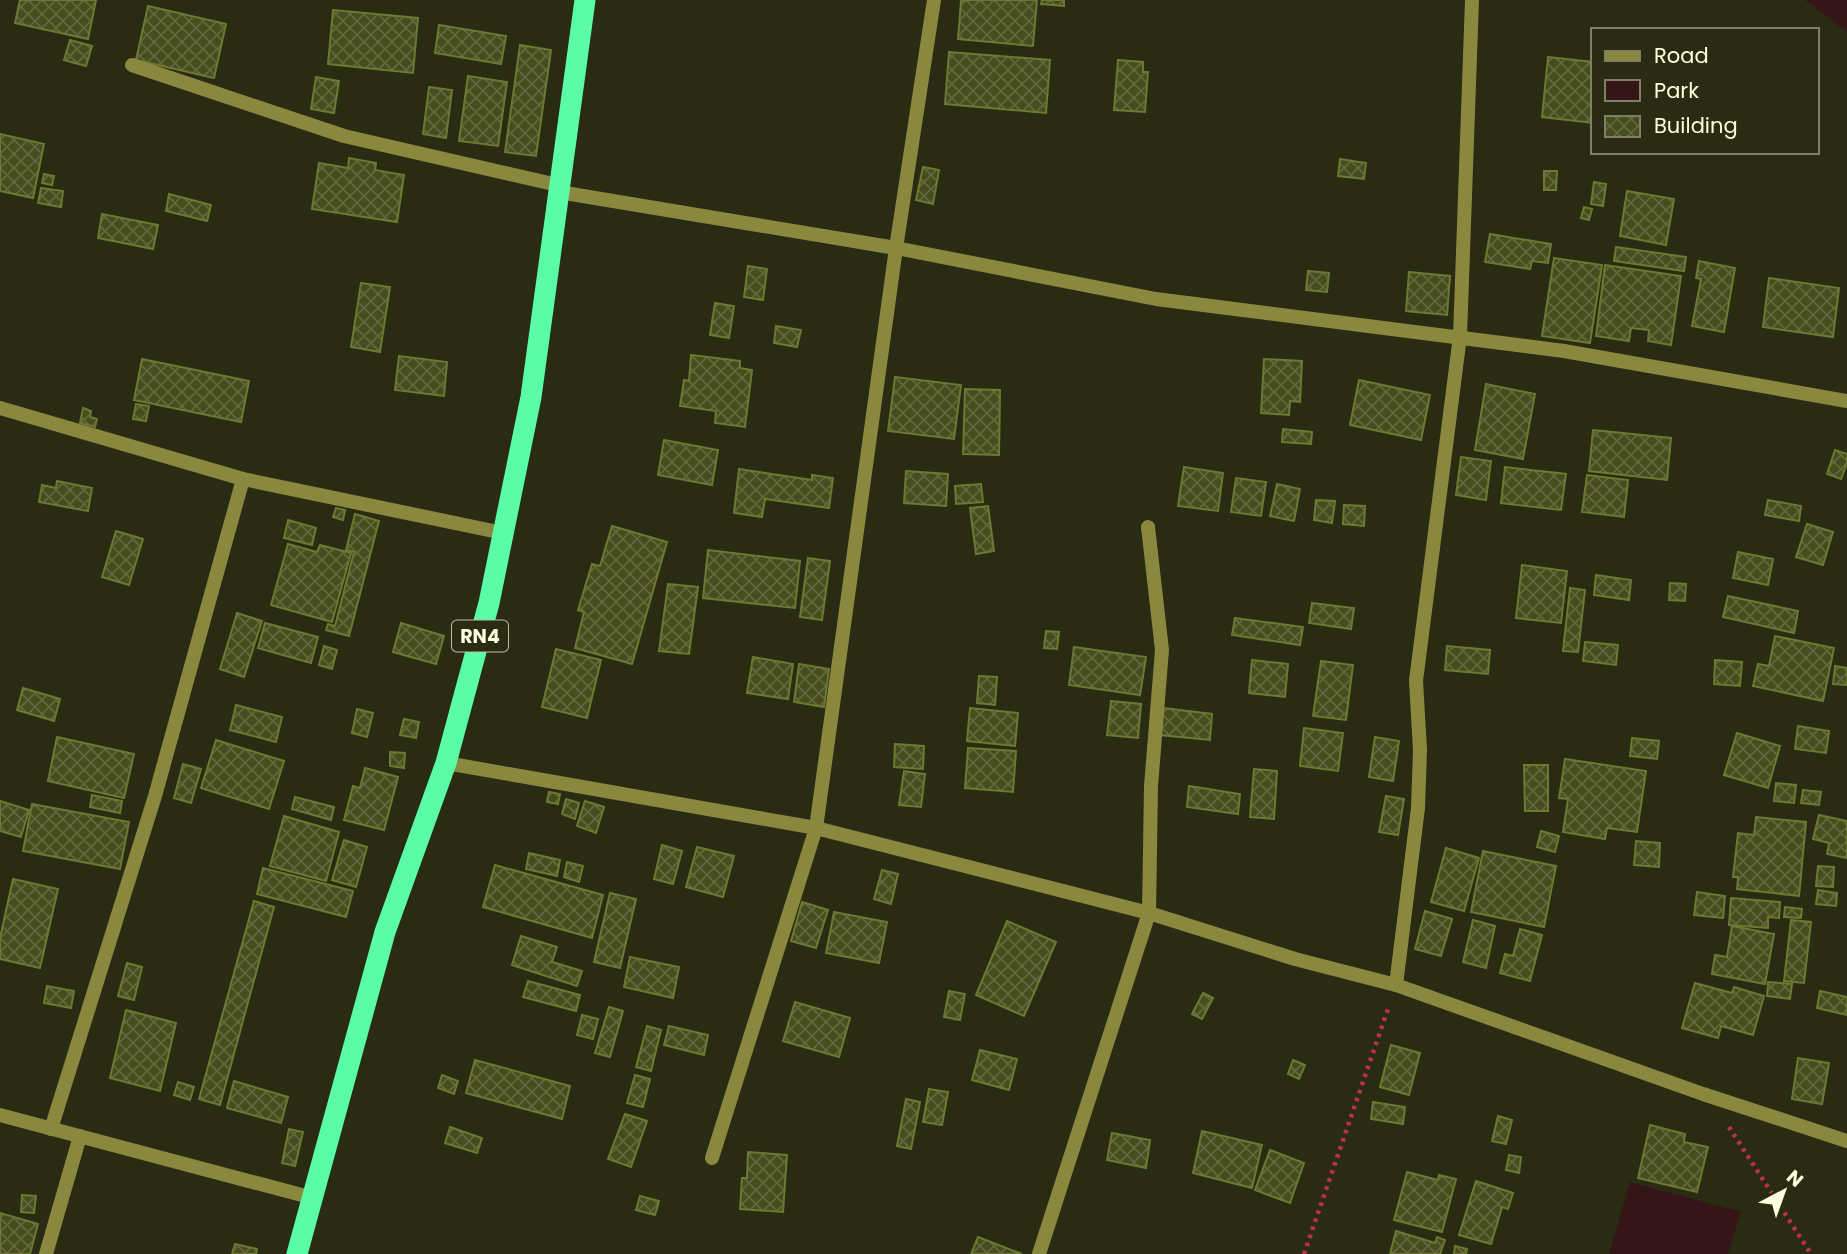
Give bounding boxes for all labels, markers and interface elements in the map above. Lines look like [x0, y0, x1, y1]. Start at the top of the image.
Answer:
legend [1591, 28, 1819, 154]
text: Road [1654, 41, 1709, 70]
text: Park [1654, 76, 1699, 105]
text: Building [1654, 111, 1738, 140]
road number: RN4 [452, 621, 508, 652]
north arrow [1749, 1156, 1819, 1226]
text: N [1781, 1164, 1809, 1193]

